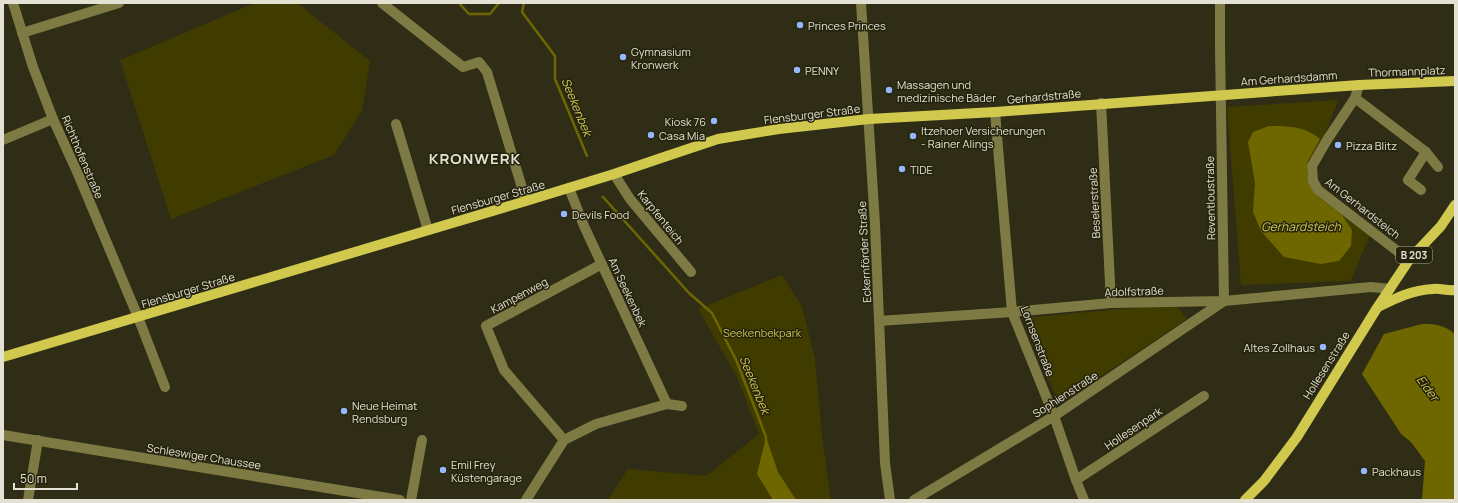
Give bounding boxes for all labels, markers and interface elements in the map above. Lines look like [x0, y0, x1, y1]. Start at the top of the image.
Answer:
place label: Princes Princes [808, 18, 886, 33]
marker: Princes Princes [795, 20, 805, 30]
place label: Gymnasium Kronwerk [631, 44, 691, 72]
marker: Gymnasium Kronwerk [618, 52, 628, 62]
street label: Thormannplatz [1368, 62, 1446, 80]
place label: PENNY [805, 63, 840, 78]
marker: PENNY [792, 65, 802, 75]
street label: Am Gerhardsdamm [1240, 67, 1338, 89]
water label: Seekenbek [558, 75, 597, 140]
place label: Massagen und medizinische Bäder [897, 77, 996, 105]
marker: Massagen und medizinische Bäder [884, 85, 894, 95]
street label: Gerhardstraße [1006, 85, 1082, 107]
street label: Flensburger Straße [763, 101, 861, 127]
street label: Richthofenstraße [59, 113, 108, 201]
place label: Kiosk 76 [665, 114, 706, 129]
marker: Kiosk 76 [709, 116, 719, 126]
place label: Itzehoer Versicherungen - Rainer Alings [921, 123, 1045, 151]
place label: Casa Mia [659, 128, 705, 143]
marker: Casa Mia [646, 130, 656, 140]
marker: Itzehoer Versicherungen - Rainer Alings [908, 131, 918, 141]
place label: Pizza Blitz [1346, 138, 1397, 153]
marker: Pizza Blitz [1333, 140, 1343, 150]
district label: KRONWERK [429, 148, 521, 169]
street label: Reventloustraße [1202, 155, 1218, 240]
place label: TIDE [910, 162, 933, 177]
marker: TIDE [897, 164, 907, 174]
street label: Beselerstraße [1085, 167, 1103, 239]
street label: Am Gerhardsteich [1322, 174, 1404, 242]
street label: Flensburger Straße [449, 176, 547, 218]
street label: Karpfenteich [635, 187, 687, 247]
street label: Eckernförder Straße [854, 200, 874, 303]
place label: Devils Food [572, 207, 629, 222]
marker: Devils Food [559, 209, 569, 219]
water label: Gerhardsteich [1261, 218, 1342, 235]
road number: B 203 [1396, 247, 1432, 263]
street label: Am Seekenbek [605, 255, 651, 330]
street label: Flensburger Straße [140, 269, 237, 311]
street label: Kampenweg [488, 274, 550, 316]
street label: Adolfstraße [1104, 282, 1165, 300]
street label: Lornsenstraße [1018, 304, 1059, 379]
park label: Seekenbekpark [723, 325, 802, 340]
street label: Hollesenstraße [1299, 328, 1353, 402]
place label: Altes Zollhaus [1244, 340, 1315, 355]
marker: Altes Zollhaus [1318, 342, 1328, 352]
water label: Seekenbek [736, 353, 775, 418]
street label: Sophienstraße [1030, 367, 1101, 421]
water label: Eider [1413, 372, 1444, 406]
place label: Neue Heimat Rendsburg [352, 398, 418, 426]
street label: Hollesenpark [1101, 403, 1165, 453]
marker: Neue Heimat Rendsburg [339, 406, 349, 416]
street label: Schleswiger Chaussee [146, 440, 263, 473]
place label: Emil Frey Küstengarage [451, 457, 522, 485]
place label: Packhaus [1372, 464, 1421, 479]
scale bar [14, 465, 77, 491]
marker: Emil Frey Küstengarage [438, 465, 448, 475]
marker: Packhaus [1359, 466, 1369, 476]
text: 50 m [20, 470, 47, 487]

